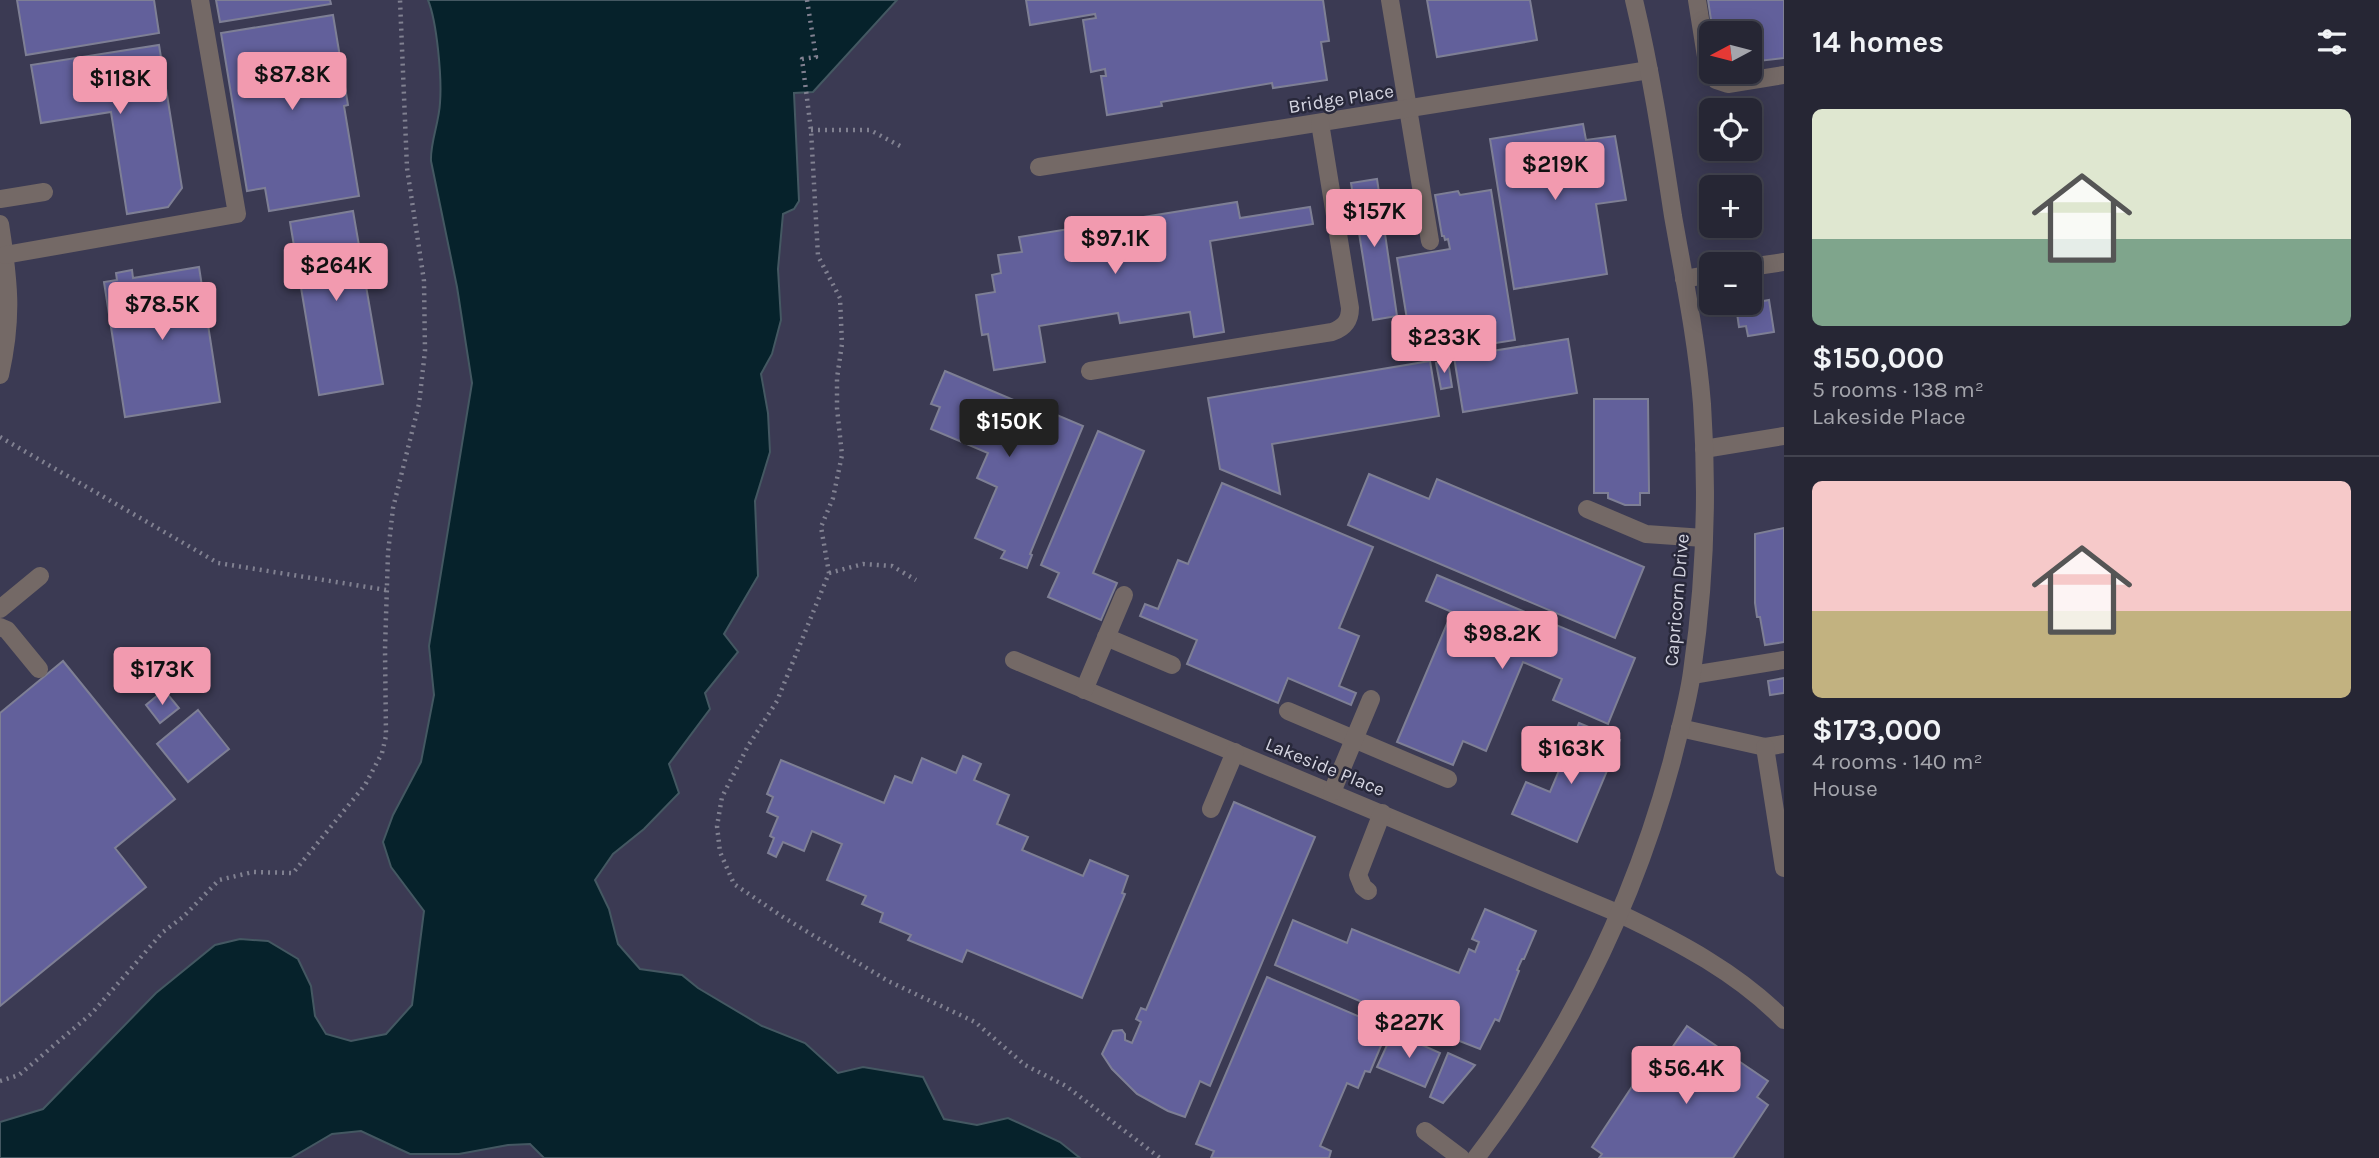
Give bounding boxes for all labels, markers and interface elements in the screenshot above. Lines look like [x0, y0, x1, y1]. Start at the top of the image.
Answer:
north arrow [1699, 21, 1762, 84]
map controls [1699, 21, 1762, 315]
icon: filters [2313, 23, 2351, 61]
text: 14 homes [1812, 24, 1944, 60]
pin: $87.8K [235, 52, 349, 112]
pin: $118K [71, 57, 169, 116]
text: $87.8K [253, 61, 331, 88]
text: $118K [89, 65, 151, 92]
street label: Bridge Place [1287, 80, 1395, 118]
button: locate [1699, 98, 1762, 161]
pin: $219K [1506, 142, 1604, 202]
text: $219K [1521, 151, 1589, 178]
icon: home [2019, 155, 2145, 281]
button: + [1699, 175, 1762, 238]
pin: $157K [1325, 190, 1423, 249]
text: $157K [1342, 198, 1406, 225]
pin: $97.1K [1058, 216, 1172, 276]
text: $97.1K [1080, 225, 1150, 252]
pin: $264K [287, 244, 385, 303]
text: $264K [300, 252, 372, 279]
button: − [1699, 252, 1762, 315]
pin: $78.5K [105, 282, 219, 342]
text: $78.5K [124, 291, 200, 318]
pin: $233K [1395, 316, 1493, 375]
text: $233K [1407, 324, 1481, 351]
text: $150,000 [1812, 340, 1944, 376]
text: 5 rooms · 138 m² [1812, 376, 1984, 403]
pin: $150K [960, 400, 1058, 459]
text: Lakeside Place [1812, 403, 1966, 430]
text: $150K [975, 408, 1043, 435]
icon: home [2019, 527, 2145, 653]
street label: Capricorn Drive [1660, 533, 1694, 667]
pin: $98.2K [1445, 612, 1559, 671]
text: $98.2K [1463, 620, 1541, 647]
pin: $173K [113, 648, 211, 707]
text: $173K [130, 656, 194, 683]
text: $173,000 [1812, 712, 1941, 748]
pin: $163K [1522, 726, 1620, 786]
street label: Lakeside Place [1262, 733, 1388, 801]
text: $163K [1537, 735, 1605, 762]
text: 4 rooms · 140 m² [1812, 748, 1983, 775]
text: House [1812, 775, 1878, 802]
pin: $227K [1360, 1000, 1458, 1060]
text: $227K [1374, 1009, 1444, 1036]
pin: $56.4K [1629, 1046, 1743, 1106]
text: $56.4K [1648, 1055, 1724, 1082]

